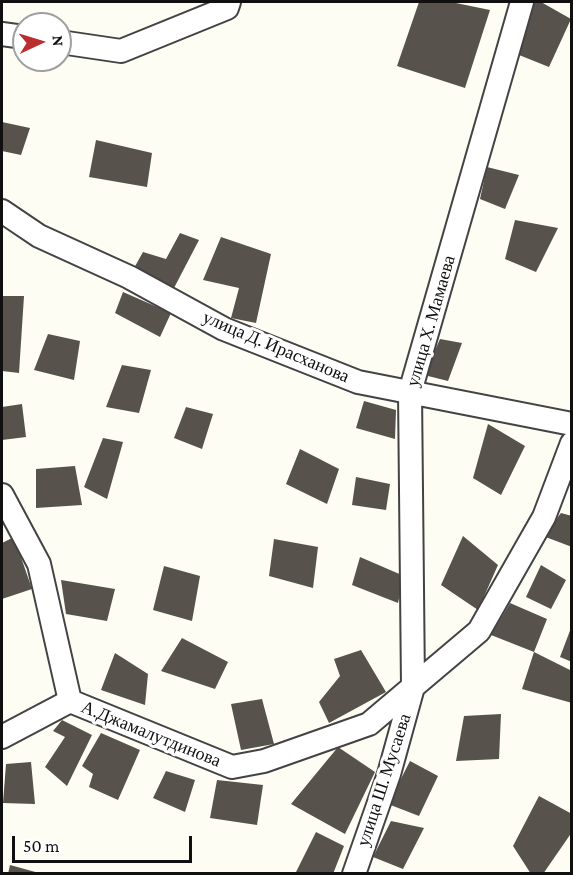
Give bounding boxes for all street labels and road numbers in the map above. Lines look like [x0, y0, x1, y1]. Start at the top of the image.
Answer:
street label: улица Х. Мамаева [402, 253, 460, 389]
street label: улица Д. Ирасханова [200, 306, 352, 388]
street label: А.Джамалутдинова [78, 696, 224, 772]
street label: улица Ш. Мусаева [352, 711, 416, 849]

